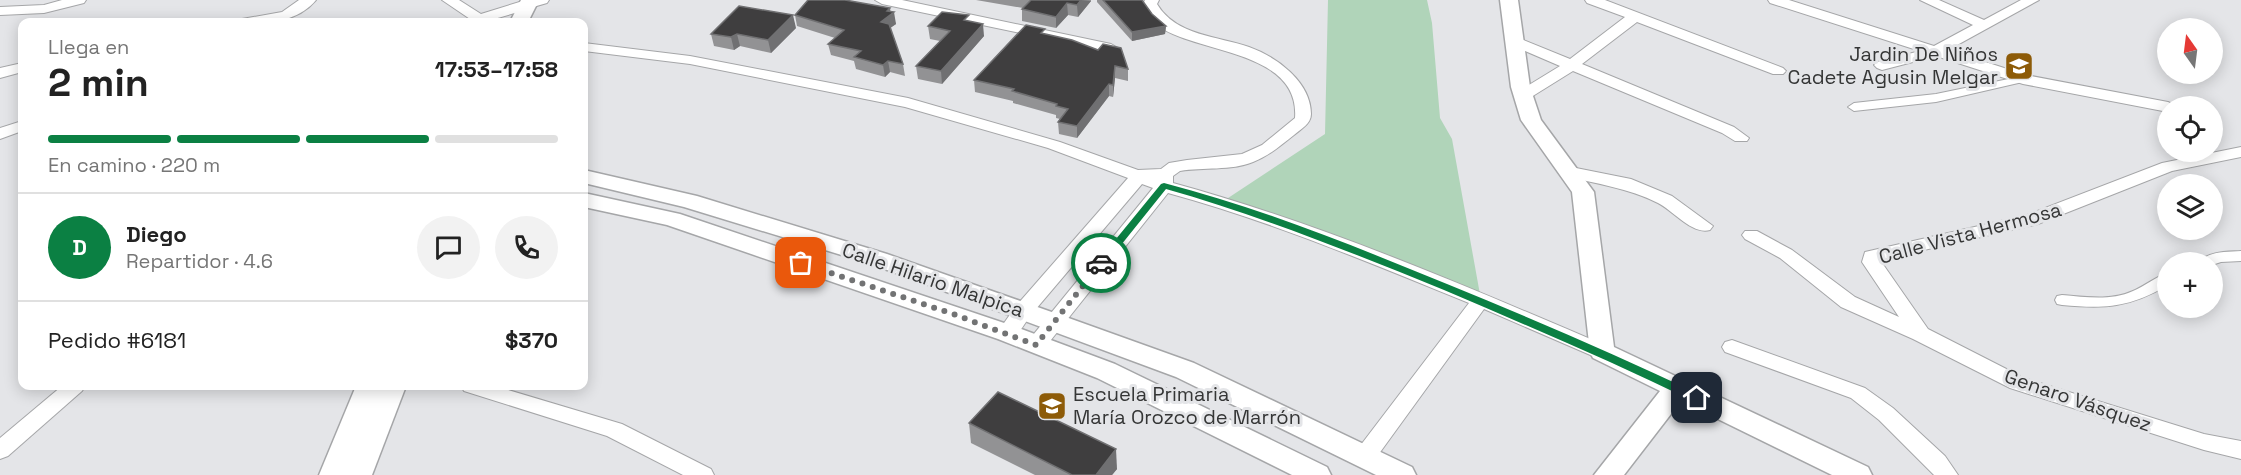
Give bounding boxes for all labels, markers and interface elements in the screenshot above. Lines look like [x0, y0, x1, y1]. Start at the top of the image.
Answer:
north arrow [2157, 18, 2223, 84]
map controls [2157, 18, 2223, 318]
text: Llega en [48, 34, 129, 60]
place label: Jardin De Niños Cadete Agusin Melgar [1788, 41, 1998, 90]
school or university icon: Jardin De Niños Cadete Agusin Melgar [2003, 50, 2035, 82]
text: 17:53–17:58 [435, 55, 558, 83]
text: 2 min [48, 58, 149, 107]
button: locate [2157, 96, 2223, 162]
text: En camino · 220 m [48, 152, 220, 178]
button: layers [2157, 174, 2223, 240]
street label: Calle Vista Hermosa [1876, 196, 2064, 270]
button: chat [417, 216, 480, 279]
button: phone [495, 216, 558, 279]
text: Diego [126, 220, 187, 248]
text: D [72, 233, 87, 261]
courier [1071, 233, 1131, 293]
pin [775, 237, 826, 288]
street label: Calle Hilario Malpica [839, 237, 1027, 323]
icon: bag [784, 246, 817, 279]
icon: car [1085, 247, 1118, 280]
text: Repartidor · 4.6 [126, 248, 273, 274]
button: + [2157, 252, 2223, 318]
text: Pedido #6181 [48, 326, 186, 354]
text: $370 [505, 326, 558, 354]
street label: Genaro Vásquez [2001, 363, 2155, 437]
pin [1671, 372, 1722, 423]
place label: Escuela Primaria María Orozco de Marrón [1073, 381, 1301, 430]
icon: home [1680, 381, 1713, 414]
school or university icon: Escuela Primaria María Orozco de Marrón [1036, 390, 1068, 422]

